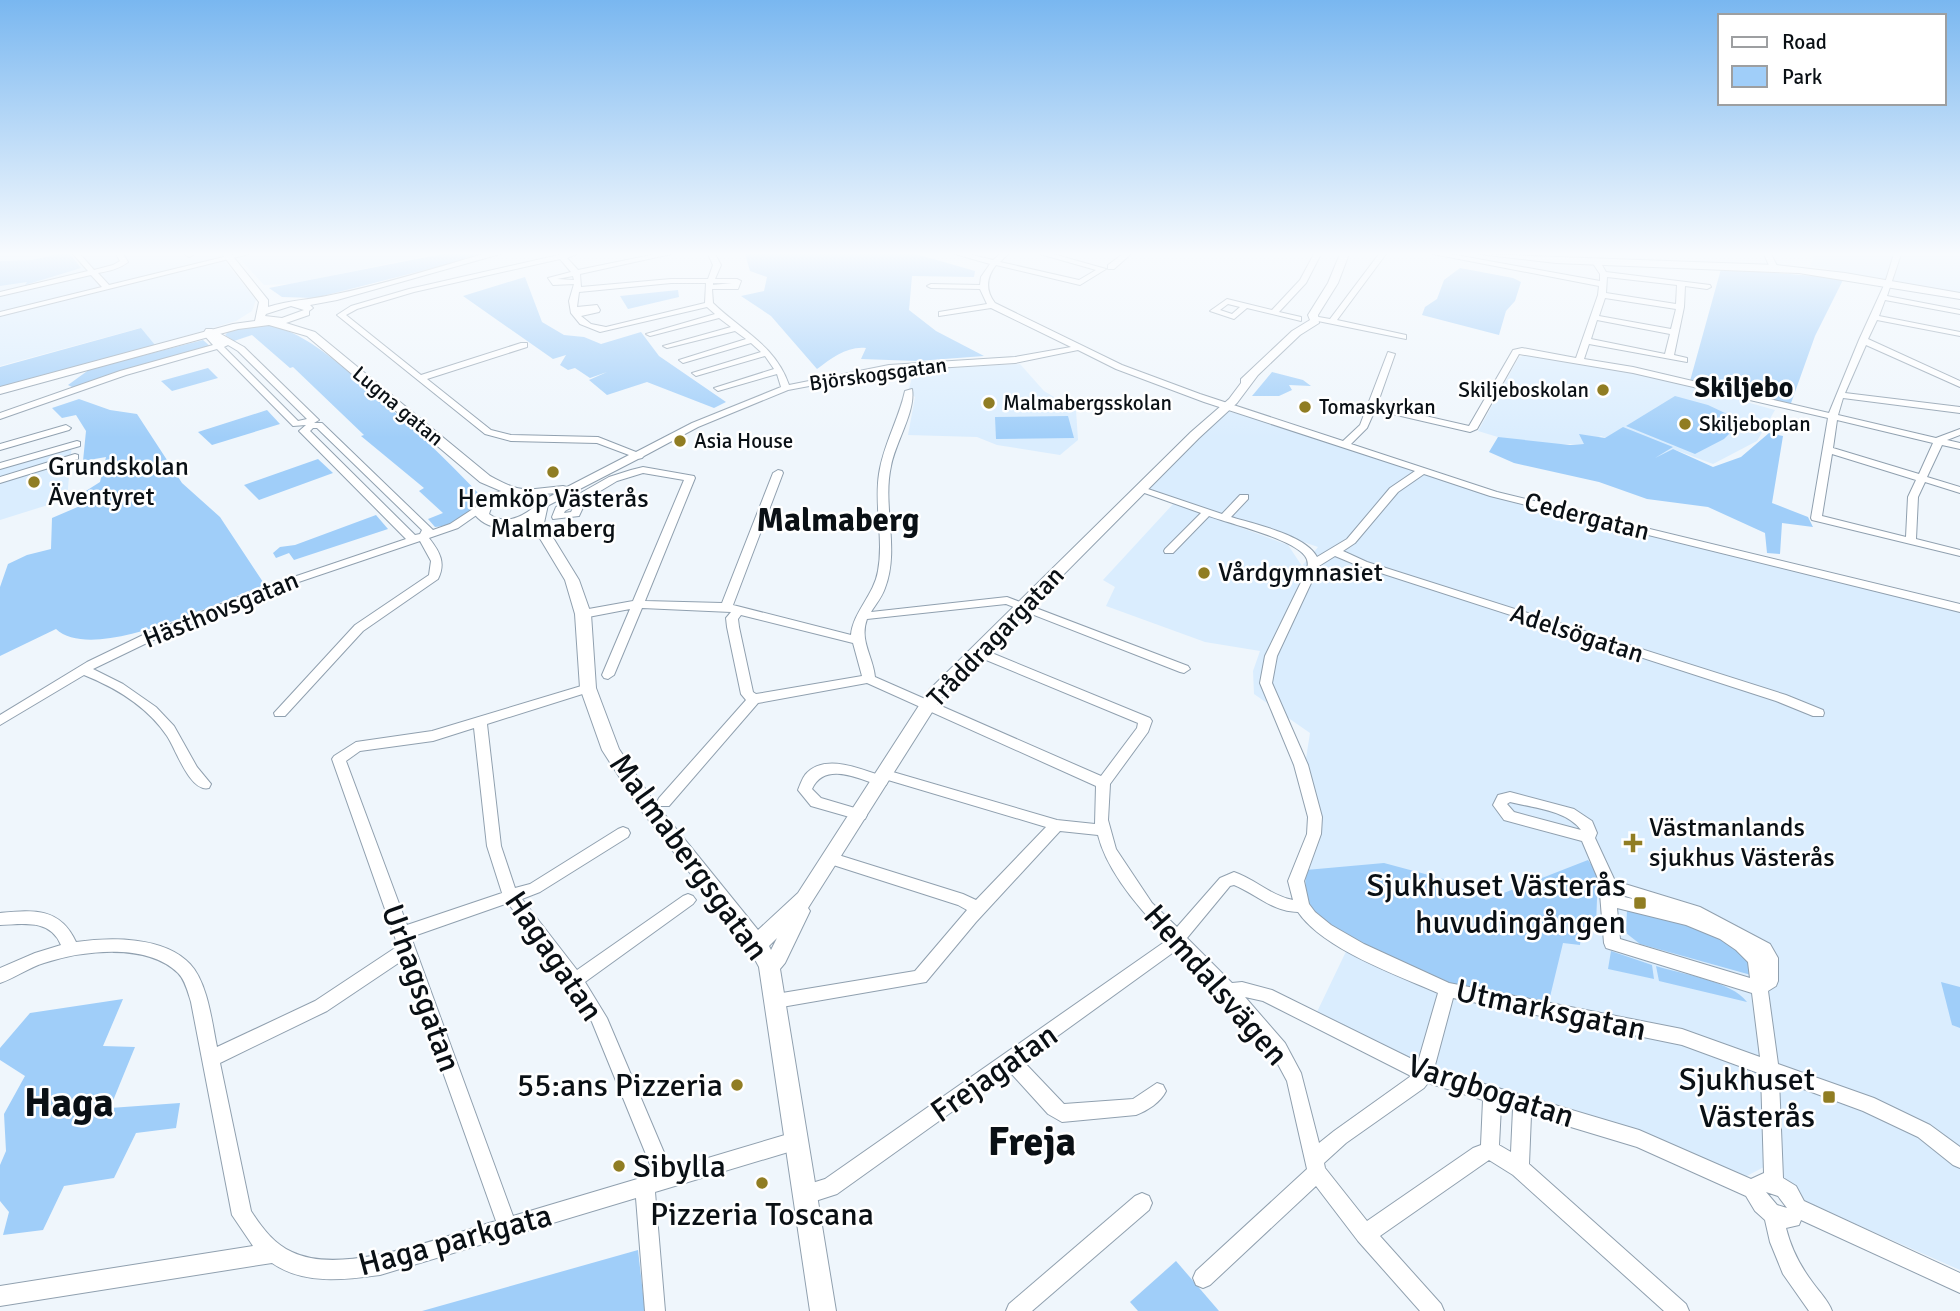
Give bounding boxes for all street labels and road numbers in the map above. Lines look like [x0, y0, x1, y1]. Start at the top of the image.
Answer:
street label: Björskogsgatan [808, 351, 948, 397]
street label: Lugna gatan [347, 360, 449, 452]
street label: Cedergatan [1521, 486, 1653, 548]
street label: Tråddragargatan [921, 560, 1071, 714]
street label: Hästhovsgatan [139, 564, 303, 656]
street label: Adelsögatan [1506, 597, 1648, 671]
street label: Malmabergsgatan [601, 746, 777, 968]
street label: Hagagatan [496, 884, 612, 1028]
street label: Hemdalsvägen [1135, 896, 1297, 1074]
street label: Urhagsgatan [373, 899, 469, 1077]
street label: Utmarksgatan [1452, 971, 1650, 1049]
street label: Frejagatan [923, 1015, 1065, 1131]
street label: Vargbogatan [1403, 1046, 1579, 1136]
street label: Haga parkgata [354, 1195, 556, 1285]

